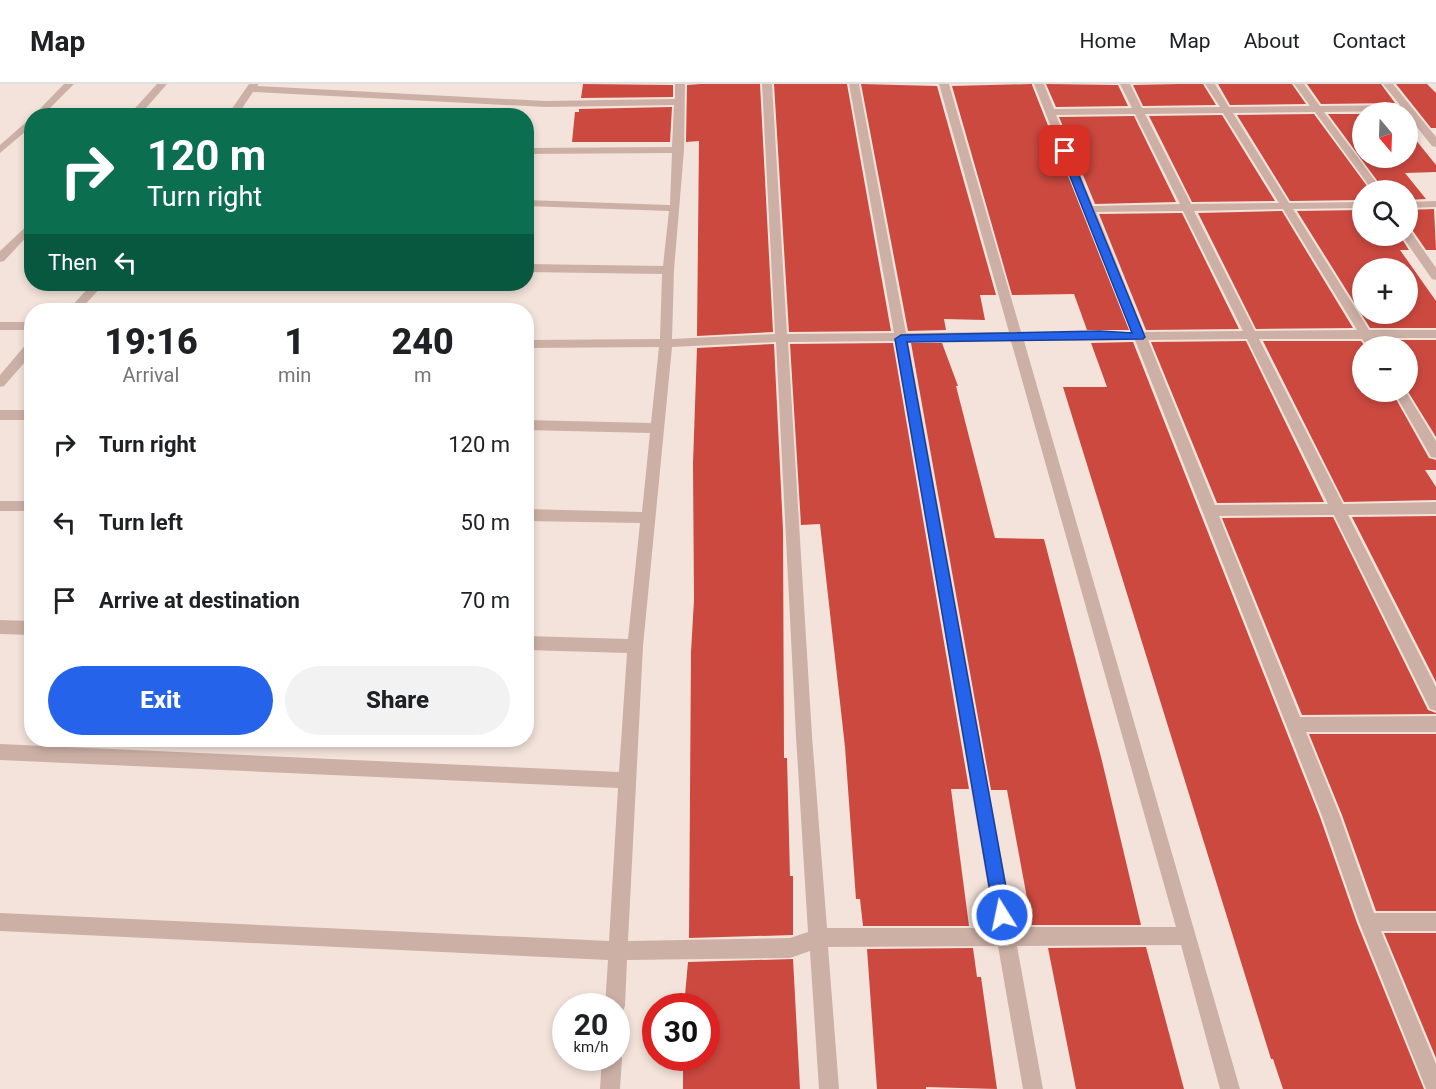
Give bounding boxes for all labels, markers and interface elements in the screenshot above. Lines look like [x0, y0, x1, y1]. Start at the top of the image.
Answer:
text: Map [30, 25, 85, 58]
text: Home [1080, 29, 1136, 53]
text: Map [1169, 29, 1211, 53]
text: About [1244, 29, 1300, 53]
text: Contact [1333, 29, 1406, 53]
north arrow [1352, 102, 1418, 168]
map controls [1352, 102, 1418, 402]
pin [1039, 125, 1090, 176]
text: 120 m [147, 131, 266, 180]
icon: right [48, 132, 126, 210]
icon: arrive [1048, 134, 1081, 167]
button: search [1352, 180, 1418, 246]
text: Turn right [147, 181, 262, 213]
icon: left [109, 246, 142, 279]
text: Then [48, 250, 97, 275]
button: + [1352, 258, 1418, 324]
text: 19:16 [104, 321, 198, 363]
text: 1 [284, 321, 305, 363]
text: 240 [392, 321, 454, 363]
button: − [1352, 336, 1418, 402]
text: Arrival [123, 363, 179, 387]
text: min [278, 363, 311, 387]
text: m [414, 363, 431, 387]
icon: right [48, 428, 81, 461]
text: Turn right [99, 432, 196, 457]
text: 120 m [448, 432, 510, 457]
icon: left [48, 506, 81, 539]
text: Turn left [99, 510, 183, 535]
text: 50 m [461, 510, 510, 535]
icon: arrive [48, 584, 81, 617]
text: Arrive at destination [99, 588, 300, 613]
text: 70 m [461, 588, 510, 613]
button: Exit [48, 666, 273, 735]
button: Share [285, 666, 510, 735]
position arrow [970, 883, 1034, 947]
speed limit sign: 30 [642, 993, 720, 1071]
text: 20 [574, 1007, 608, 1042]
text: km/h [573, 1038, 609, 1056]

